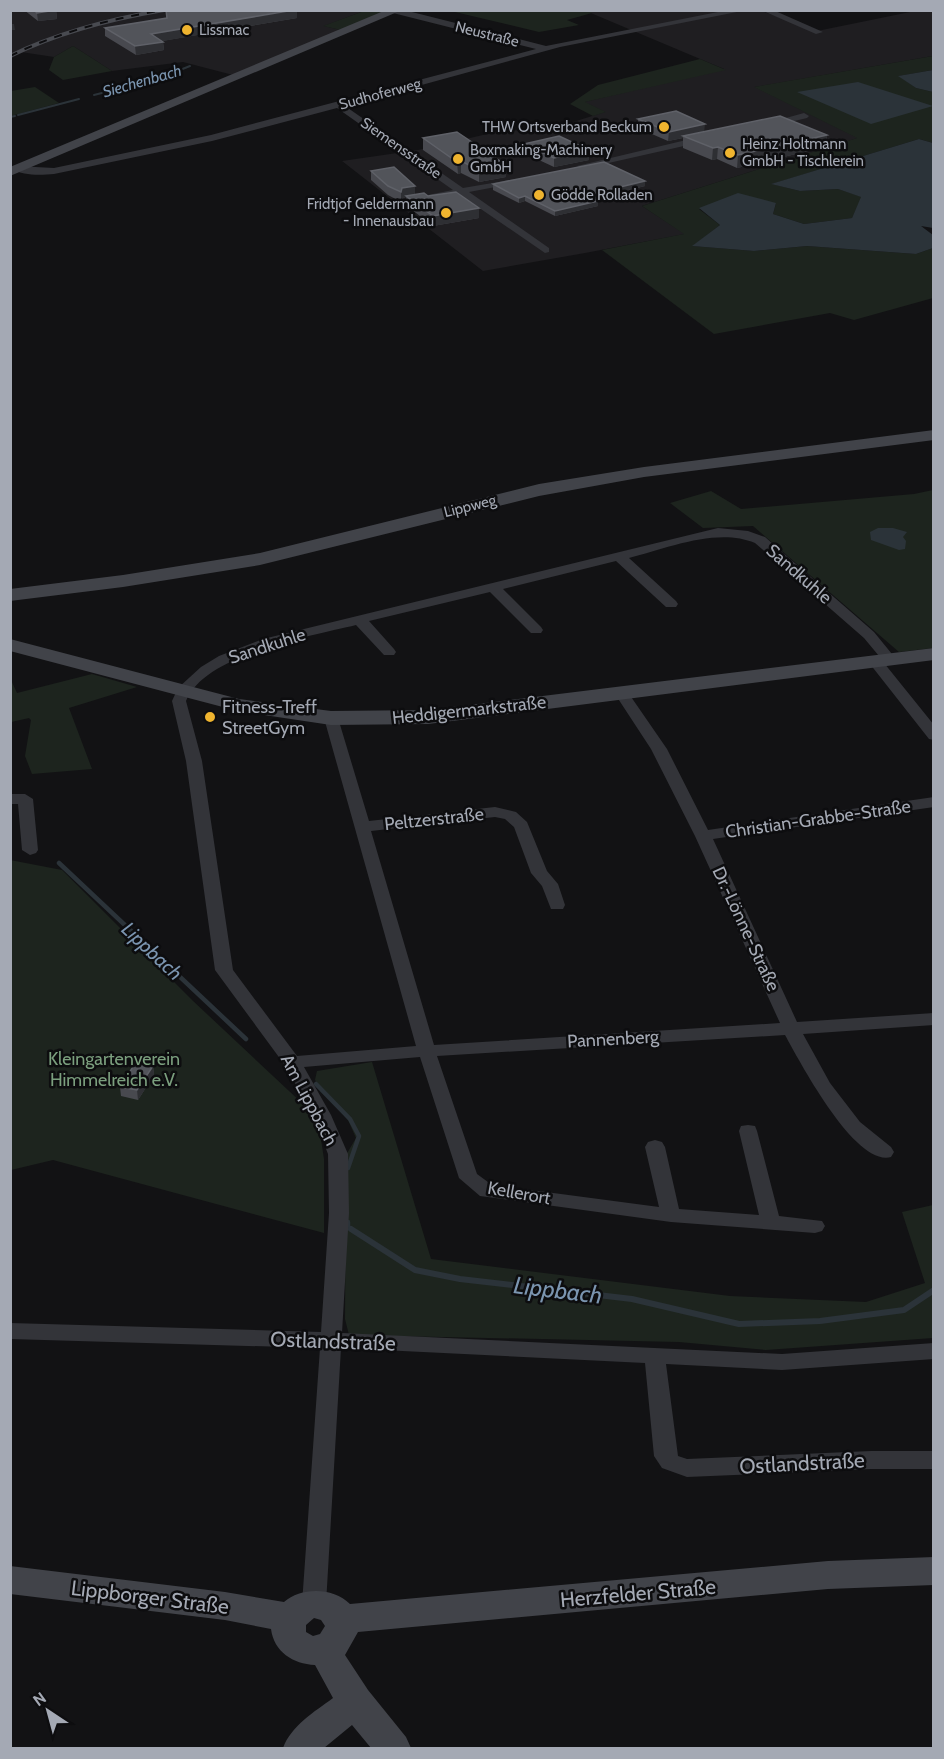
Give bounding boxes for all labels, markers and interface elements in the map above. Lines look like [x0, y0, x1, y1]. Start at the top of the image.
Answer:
street label: Neustraße [453, 17, 521, 51]
place label: Lissmac [199, 21, 249, 39]
marker: Lissmac [180, 23, 194, 37]
water label: Siechenbach [100, 61, 184, 101]
street label: Sudhoferweg [337, 74, 424, 114]
street label: Siemensstraße [357, 114, 445, 183]
place label: THW Ortsverband Beckum [482, 118, 652, 136]
marker: THW Ortsverband Beckum [657, 120, 671, 134]
place label: Heinz Holtmann GmbH - Tischlerein [742, 135, 864, 170]
place label: Boxmaking-Machinery GmbH [470, 141, 613, 176]
marker: Heinz Holtmann GmbH - Tischlerein [723, 146, 737, 160]
marker: Boxmaking-Machinery GmbH [451, 152, 465, 166]
place label: Gödde Rolladen [551, 186, 653, 204]
marker: Gödde Rolladen [532, 188, 546, 202]
place label: Fridtjof Geldermann - Innenausbau [307, 195, 434, 230]
marker: Fridtjof Geldermann - Innenausbau [439, 206, 453, 220]
street label: Lippweg [442, 491, 499, 521]
street label: Sandkuhle [762, 540, 836, 608]
street label: Sandkuhle [226, 623, 308, 669]
street label: Heddigermarkstraße [391, 691, 547, 729]
place label: Fitness-Treff StreetGym [222, 696, 317, 739]
marker: Fitness-Treff StreetGym [203, 710, 217, 724]
street label: Christian-Grabbe-Straße [724, 795, 912, 843]
street label: Peltzerstraße [383, 803, 485, 835]
street label: Dr.-Lönne-Straße [708, 863, 784, 995]
water label: Lippbach [117, 917, 187, 985]
street label: Pannenberg [567, 1026, 660, 1052]
park label: Kleingartenverein Himmelreich e.V. [48, 1048, 180, 1091]
street label: Am Lippbach [276, 1051, 342, 1149]
street label: Kellerort [486, 1177, 552, 1209]
water label: Lippbach [512, 1270, 604, 1310]
street label: Ostlandstraße [270, 1326, 396, 1356]
street label: Ostlandstraße [739, 1447, 865, 1479]
street label: Herzfelder Straße [559, 1574, 717, 1612]
street label: Lippborger Straße [70, 1575, 231, 1619]
north arrow [18, 1681, 78, 1741]
text: N [29, 1688, 50, 1710]

